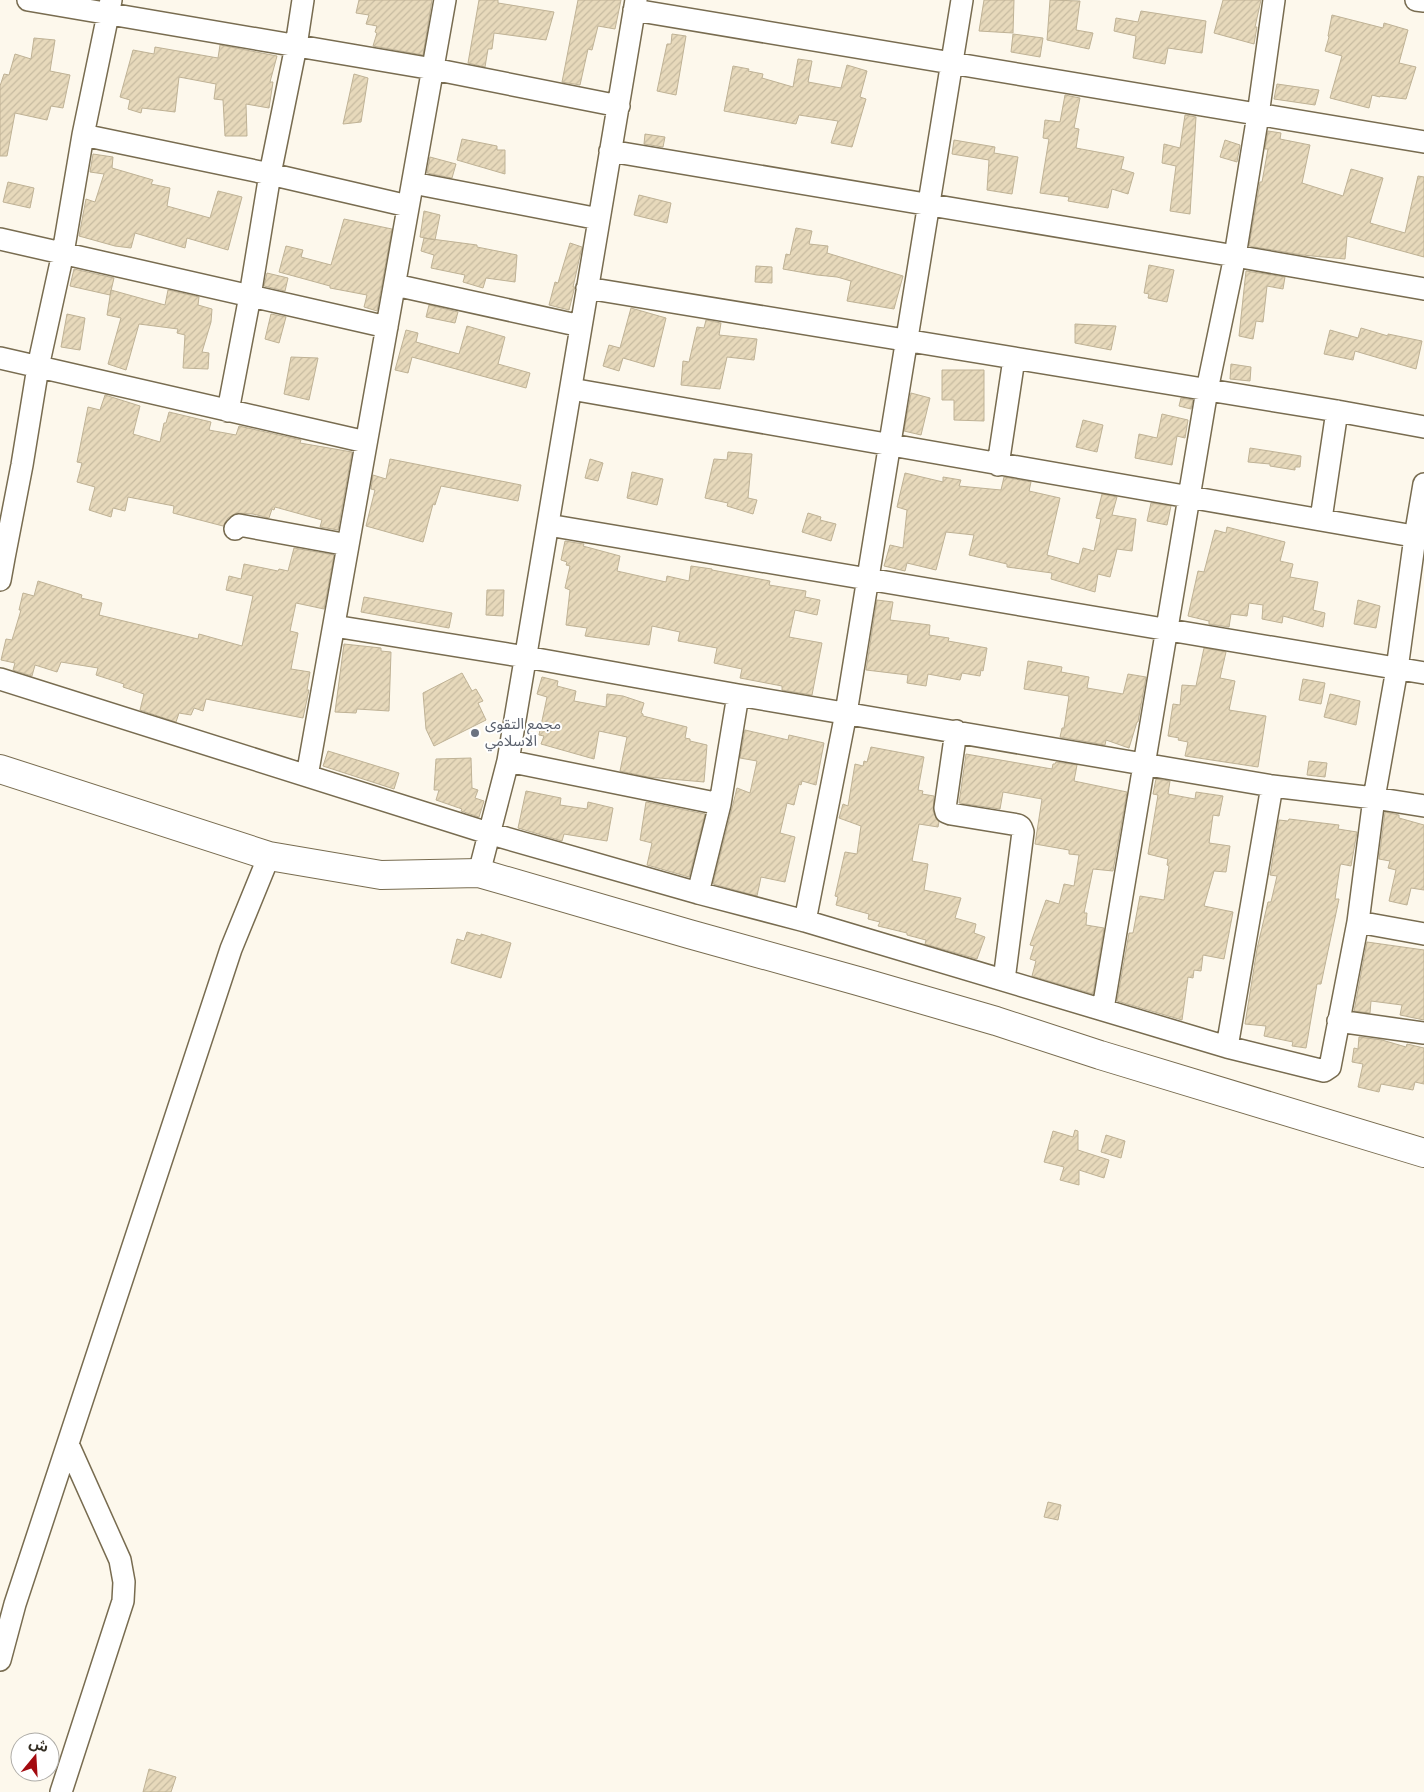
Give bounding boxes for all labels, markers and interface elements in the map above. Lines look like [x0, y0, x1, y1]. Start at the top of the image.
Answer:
place label: مجمع التقوى الاسلامي [485, 714, 561, 752]
marker: مجمع التقوى الاسلامي [469, 727, 481, 739]
north arrow [10, 1732, 60, 1782]
text: ش [27, 1733, 51, 1755]

